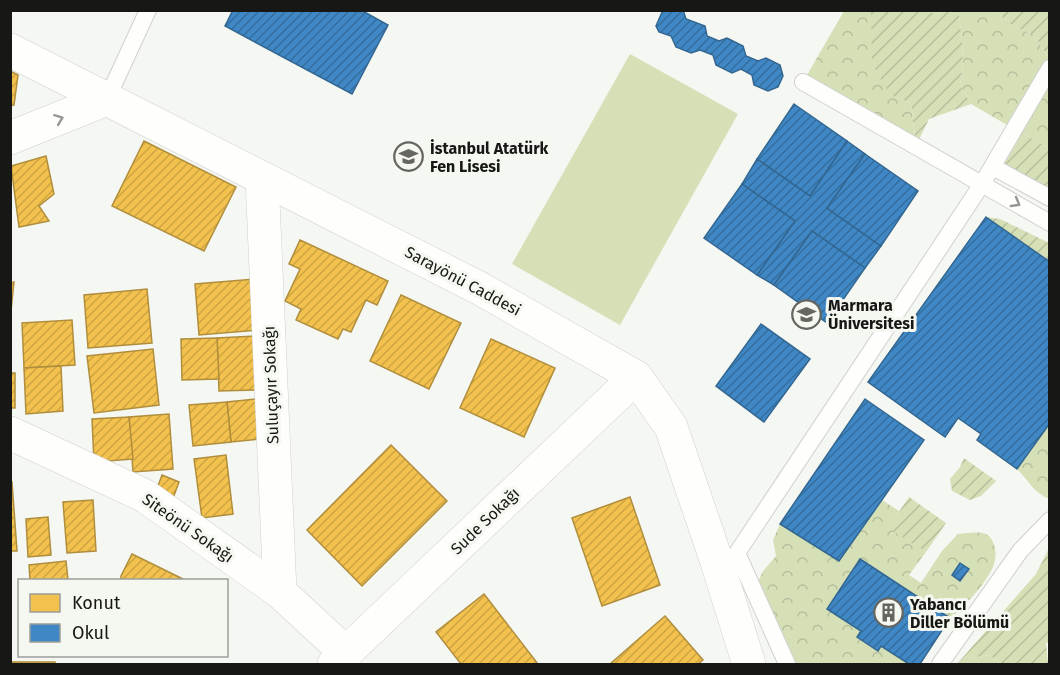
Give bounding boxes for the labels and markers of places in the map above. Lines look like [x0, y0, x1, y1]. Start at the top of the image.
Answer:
place label: İstanbul Atatürk Fen Lisesi [430, 139, 549, 176]
school or university icon: İstanbul Atatürk Fen Lisesi [393, 141, 425, 173]
place label: Marmara Üniversitesi [828, 296, 915, 333]
school or university icon: Marmara Üniversitesi [791, 298, 823, 330]
place label: Yabancı Diller Bölümü [909, 595, 1009, 632]
building icon: Yabancı Diller Bölümü [873, 597, 905, 629]

